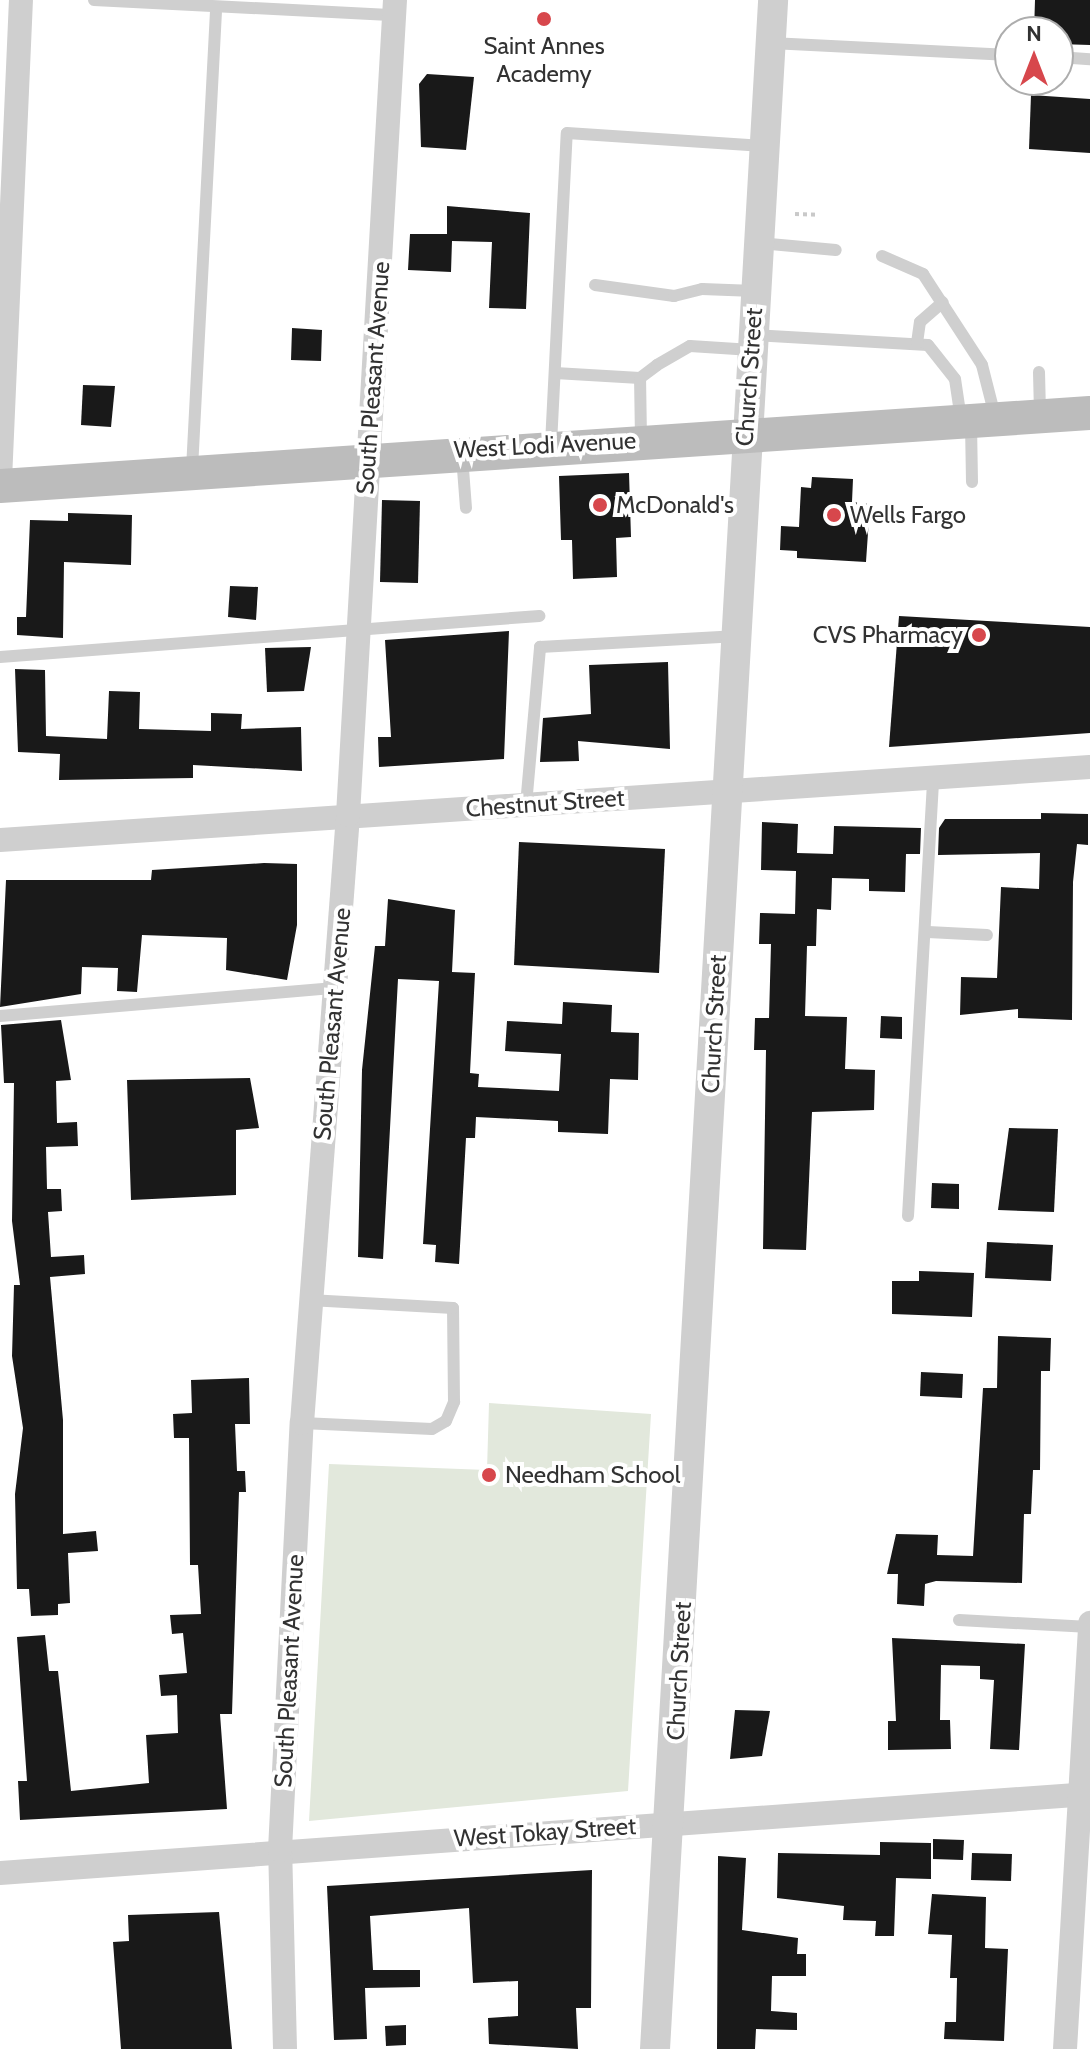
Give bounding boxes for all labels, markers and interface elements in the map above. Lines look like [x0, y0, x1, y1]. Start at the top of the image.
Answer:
marker: Saint Annes Academy [535, 10, 553, 28]
north arrow [994, 16, 1074, 96]
text: N [1026, 20, 1042, 47]
place label: Saint Annes Academy [483, 32, 605, 88]
street label: South Pleasant Avenue [350, 261, 396, 495]
street label: Church Street [730, 307, 768, 447]
street label: West Lodi Avenue [453, 426, 637, 464]
place label: McDonald's [616, 491, 734, 519]
marker: McDonald's [591, 496, 609, 514]
place label: Wells Fargo [850, 501, 966, 529]
marker: Wells Fargo [825, 506, 843, 524]
place label: CVS Pharmacy [813, 621, 963, 649]
marker: CVS Pharmacy [970, 626, 988, 644]
street label: Chestnut Street [465, 783, 625, 823]
street label: South Pleasant Avenue [307, 906, 357, 1142]
street label: Church Street [696, 954, 732, 1094]
place label: Needham School [505, 1461, 680, 1489]
marker: Needham School [480, 1466, 498, 1484]
street label: South Pleasant Avenue [269, 1554, 309, 1788]
street label: Church Street [661, 1601, 697, 1741]
street label: West Tokay Street [453, 1811, 637, 1853]

